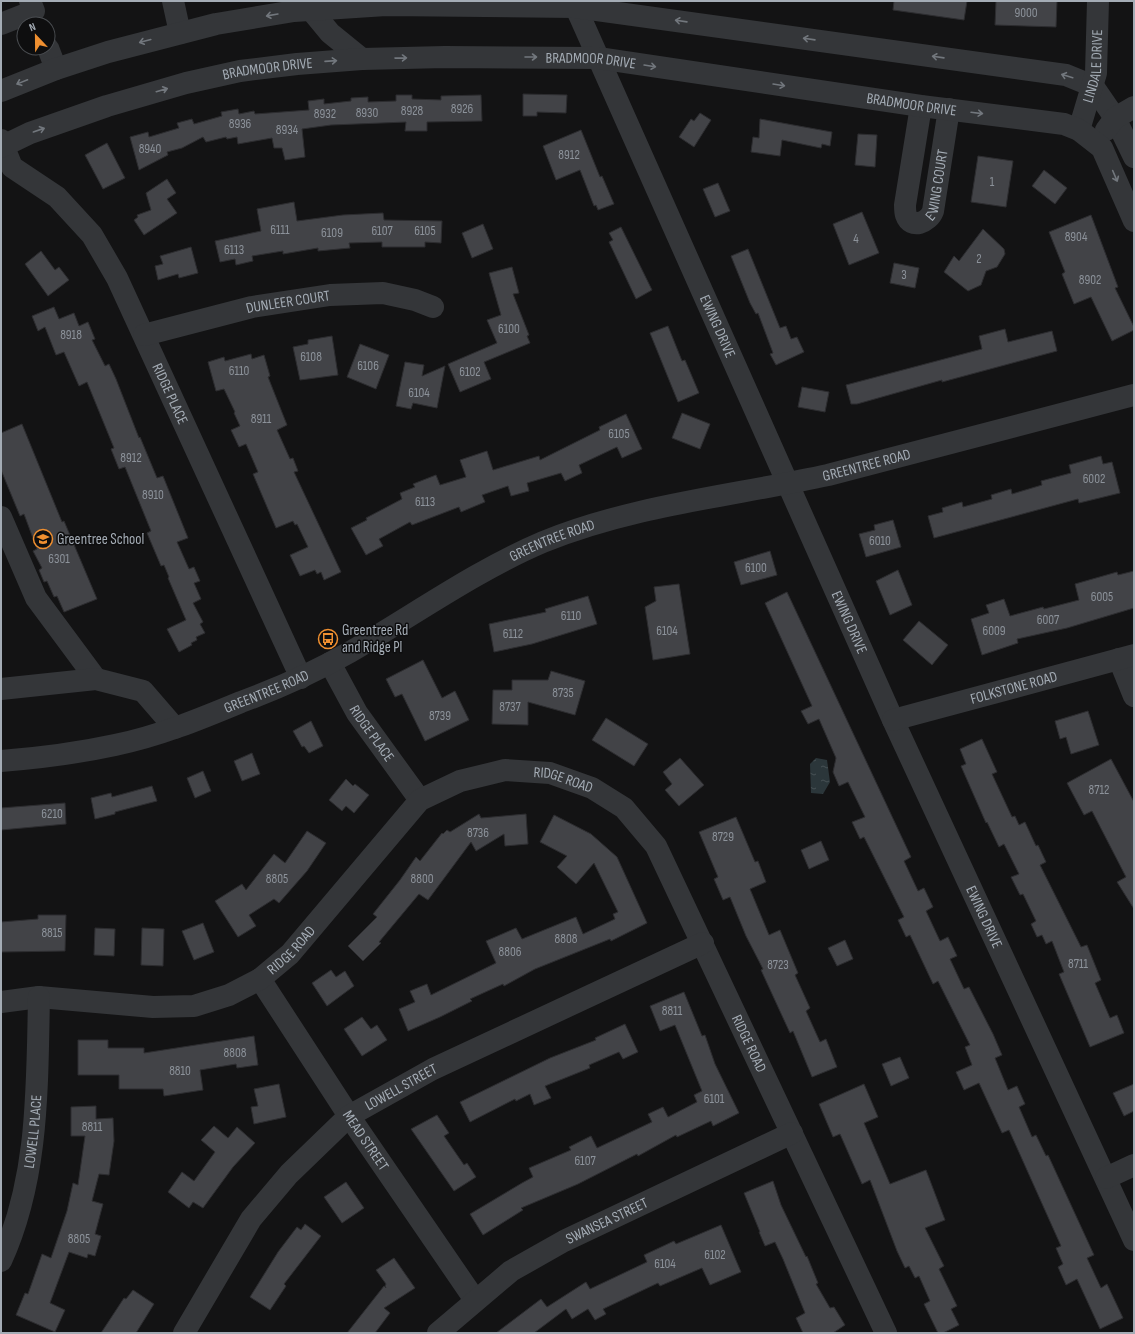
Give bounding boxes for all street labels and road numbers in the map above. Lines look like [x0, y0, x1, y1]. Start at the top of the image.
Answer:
street label: LINDALE DRIVE [1078, 29, 1107, 105]
street label: BRADMOOR DRIVE [546, 48, 637, 73]
street label: BRADMOOR DRIVE [221, 53, 313, 84]
street label: BRADMOOR DRIVE [865, 89, 958, 120]
street label: EWING COURT [921, 148, 952, 225]
street label: DUNLEER COURT [244, 286, 331, 318]
street label: EWING DRIVE [695, 292, 740, 361]
street label: RIDGE PLACE [148, 360, 192, 427]
street label: GREENTREE ROAD [821, 444, 913, 485]
street label: GREENTREE ROAD [506, 515, 597, 566]
street label: EWING DRIVE [827, 588, 872, 657]
street label: GREENTREE ROAD [221, 665, 312, 718]
street label: FOLKSTONE ROAD [968, 667, 1059, 708]
street label: RIDGE PLACE [345, 702, 399, 765]
street label: RIDGE ROAD [533, 762, 596, 797]
street label: EWING DRIVE [962, 883, 1007, 951]
street label: RIDGE ROAD [263, 922, 319, 979]
street label: RIDGE ROAD [728, 1012, 771, 1075]
street label: LOWELL STREET [361, 1059, 440, 1115]
street label: LOWELL PLACE [19, 1094, 46, 1170]
street label: MEAD STREET [338, 1107, 393, 1174]
street label: SWANSEA STREET [562, 1193, 651, 1248]

